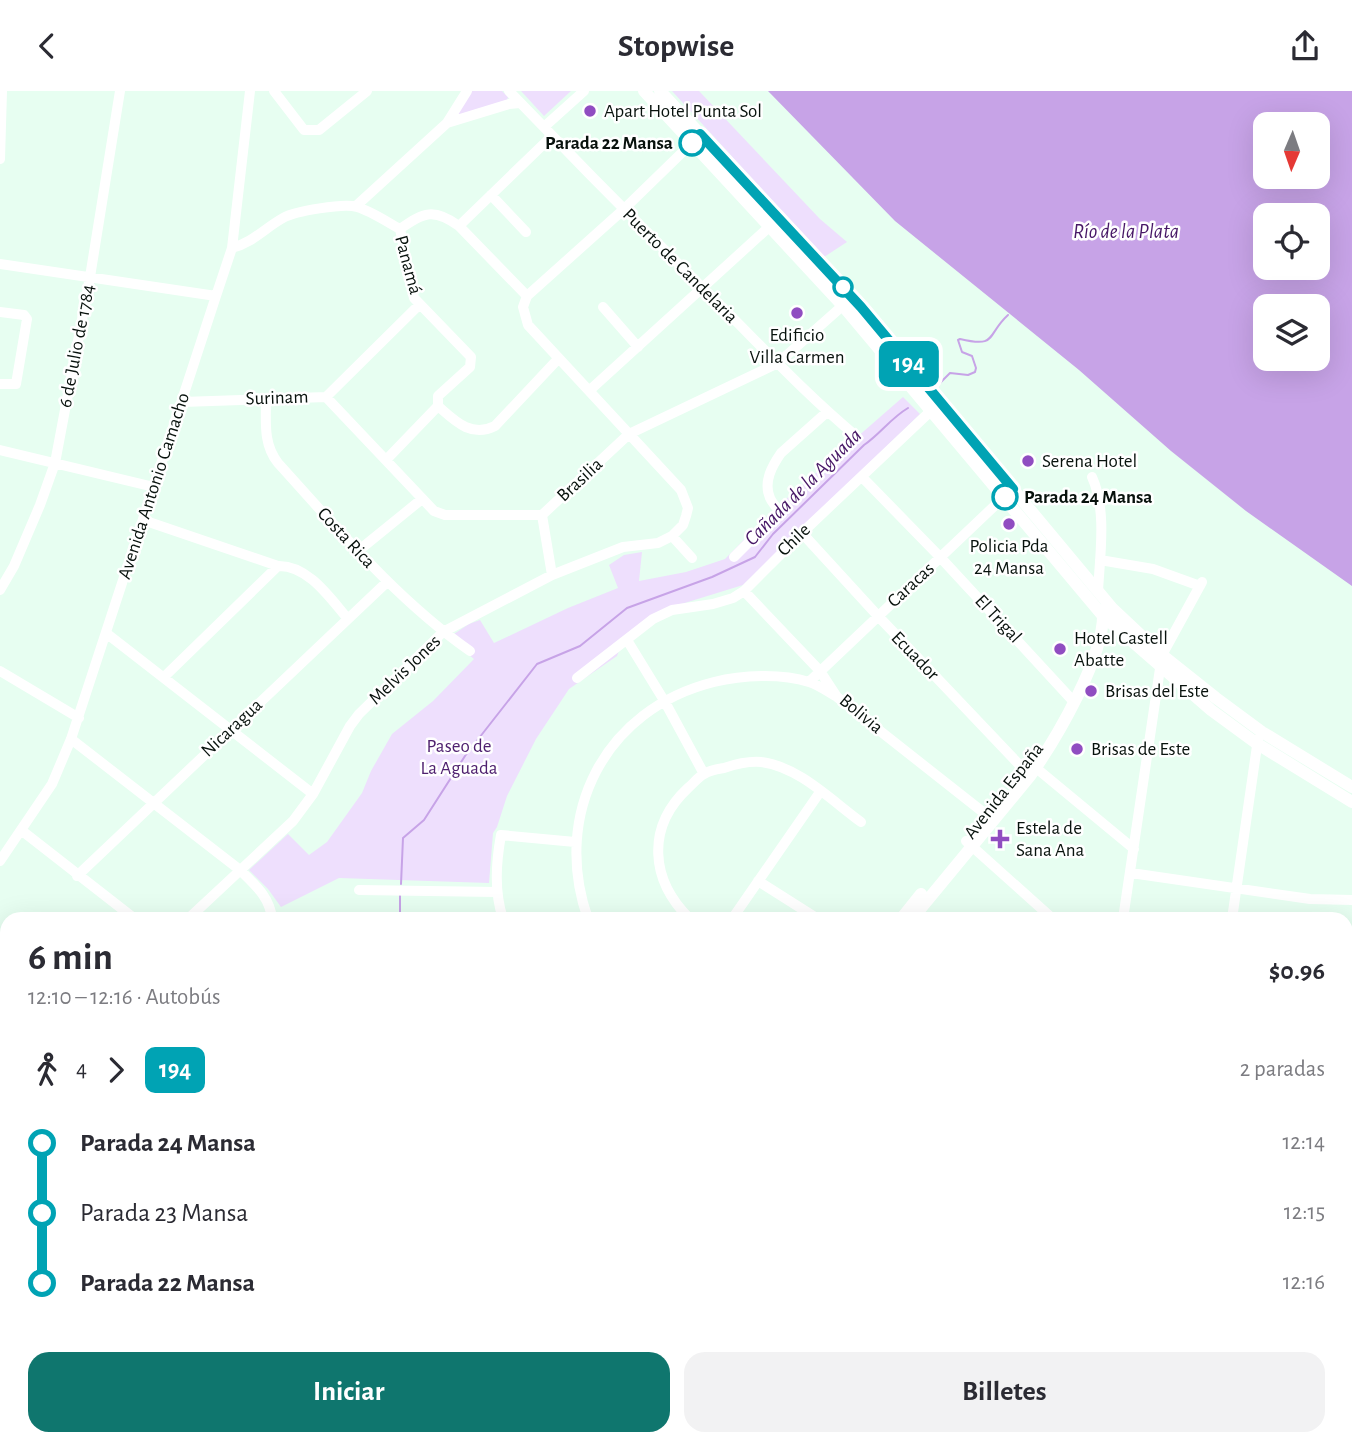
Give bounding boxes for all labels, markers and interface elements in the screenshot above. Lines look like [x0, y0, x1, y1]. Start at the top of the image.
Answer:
icon: back [28, 27, 66, 65]
icon: share [1286, 27, 1324, 65]
text: Stopwise [618, 30, 734, 62]
place label: Apart Hotel Punta Sol [604, 102, 762, 121]
marker: Apart Hotel Punta Sol [582, 103, 598, 119]
north arrow [1253, 112, 1330, 189]
map controls [1253, 112, 1330, 371]
marker: Parada 22 Mansa [679, 130, 705, 156]
place label: Parada 22 Mansa [545, 134, 673, 153]
button: locate [1253, 203, 1330, 280]
street label: Puerto de Candelaria [619, 205, 741, 327]
water label: Río de la Plata [1073, 221, 1179, 242]
street label: Panamá [391, 233, 425, 297]
unlabelled marker [833, 277, 853, 297]
street label: 6 de Julio de 1784 [56, 283, 98, 409]
button: layers [1253, 294, 1330, 371]
marker: Edificio Villa Carmen [789, 305, 805, 321]
place label: Edificio Villa Carmen [750, 326, 844, 367]
line badge: 194 [869, 341, 949, 387]
text: 194 [893, 352, 925, 376]
street label: Surinam [245, 387, 309, 409]
street label: Avenida Antonio Camacho [115, 390, 193, 582]
water label: Cañada de la Aguada [740, 424, 866, 550]
place label: Serena Hotel [1042, 452, 1137, 471]
marker: Serena Hotel [1020, 453, 1036, 469]
street label: Brasilia [554, 454, 607, 506]
marker: Parada 24 Mansa [992, 484, 1018, 510]
place label: Parada 24 Mansa [1024, 488, 1153, 507]
street label: Costa Rica [314, 504, 379, 572]
marker: Policia Pda 24 Mansa [1001, 516, 1017, 532]
street label: Chile [774, 520, 814, 560]
place label: Policia Pda 24 Mansa [969, 537, 1049, 578]
street label: Caracas [884, 559, 938, 611]
street label: El Trigal [971, 591, 1025, 647]
street label: Ecuador [887, 628, 943, 684]
place label: Hotel Castell Abatte [1074, 629, 1168, 670]
street label: Melvis Jones [366, 632, 444, 708]
marker: Hotel Castell Abatte [1052, 641, 1068, 657]
place label: Brisas del Este [1105, 682, 1209, 701]
marker: Brisas del Este [1083, 683, 1099, 699]
street label: Bolivia [836, 691, 886, 737]
street label: Nicaragua [198, 695, 266, 761]
park label: Paseo de La Aguada [420, 737, 498, 778]
street label: Avenida España [961, 739, 1047, 843]
place label: Brisas de Este [1091, 740, 1190, 759]
marker: Brisas de Este [1069, 741, 1085, 757]
place label: Estela de Sana Ana [1016, 819, 1084, 860]
marker: Estela de Sana Ana [990, 829, 1010, 849]
text: 6 min [28, 939, 113, 977]
text: $0.96 [1269, 958, 1325, 984]
text: 12:10 – 12:16 · Autobús [28, 986, 220, 1009]
icon: walk [28, 1051, 66, 1089]
icon: forward [97, 1051, 135, 1089]
text: 4 [76, 1058, 87, 1081]
text: 194 [159, 1058, 191, 1082]
text: 2 paradas [1240, 1058, 1325, 1081]
text: Parada 24 Mansa [80, 1130, 256, 1156]
text: 12:14 [1282, 1131, 1325, 1154]
text: Parada 23 Mansa [80, 1200, 248, 1226]
text: 12:15 [1284, 1201, 1325, 1224]
text: Parada 22 Mansa [80, 1270, 255, 1296]
text: 12:16 [1283, 1271, 1325, 1294]
button: Iniciar [28, 1352, 670, 1432]
button: Billetes [684, 1352, 1325, 1432]

